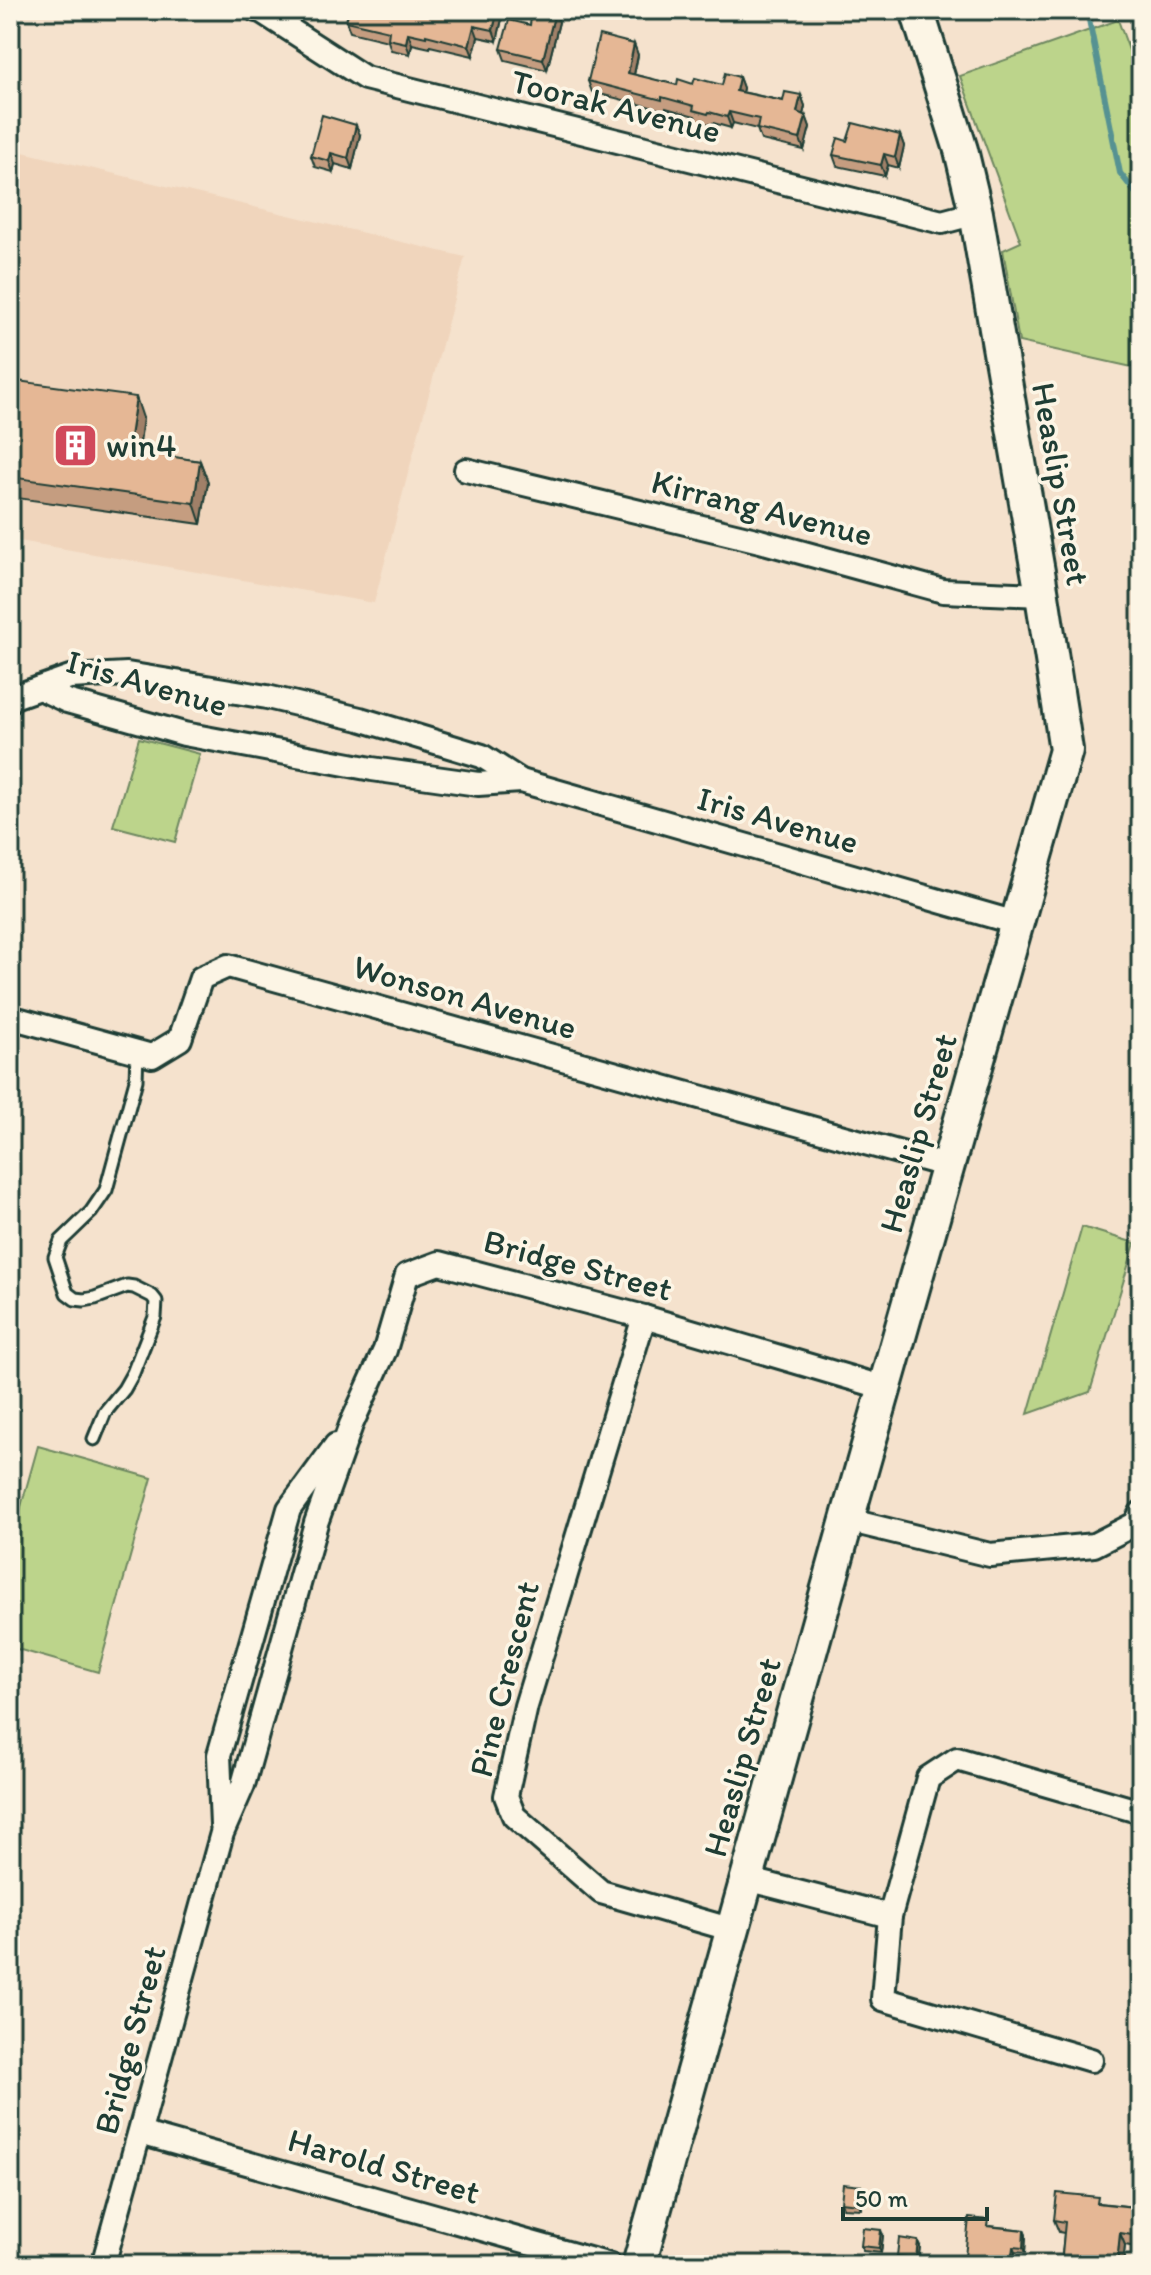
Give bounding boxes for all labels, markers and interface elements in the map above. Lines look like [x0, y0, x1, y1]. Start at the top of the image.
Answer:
street label: Toorak Avenue [507, 60, 725, 152]
street label: Heaslip Street [1023, 379, 1099, 589]
building icon: win4 [51, 421, 99, 469]
place label: win4 [106, 425, 176, 466]
street label: Kirrang Avenue [647, 461, 877, 555]
street label: Iris Avenue [62, 640, 232, 726]
street label: Iris Avenue [693, 777, 863, 863]
street label: Wonson Avenue [349, 946, 581, 1048]
street label: Heaslip Street [870, 1029, 966, 1237]
street label: Bridge Street [479, 1220, 677, 1310]
street label: Pine Crescent [460, 1577, 548, 1781]
street label: Heaslip Street [694, 1653, 790, 1861]
street label: Bridge Street [85, 1941, 175, 2139]
street label: Harold Street [283, 2119, 485, 2213]
scale bar [843, 2171, 987, 2221]
text: 50 m [855, 2184, 908, 2213]

